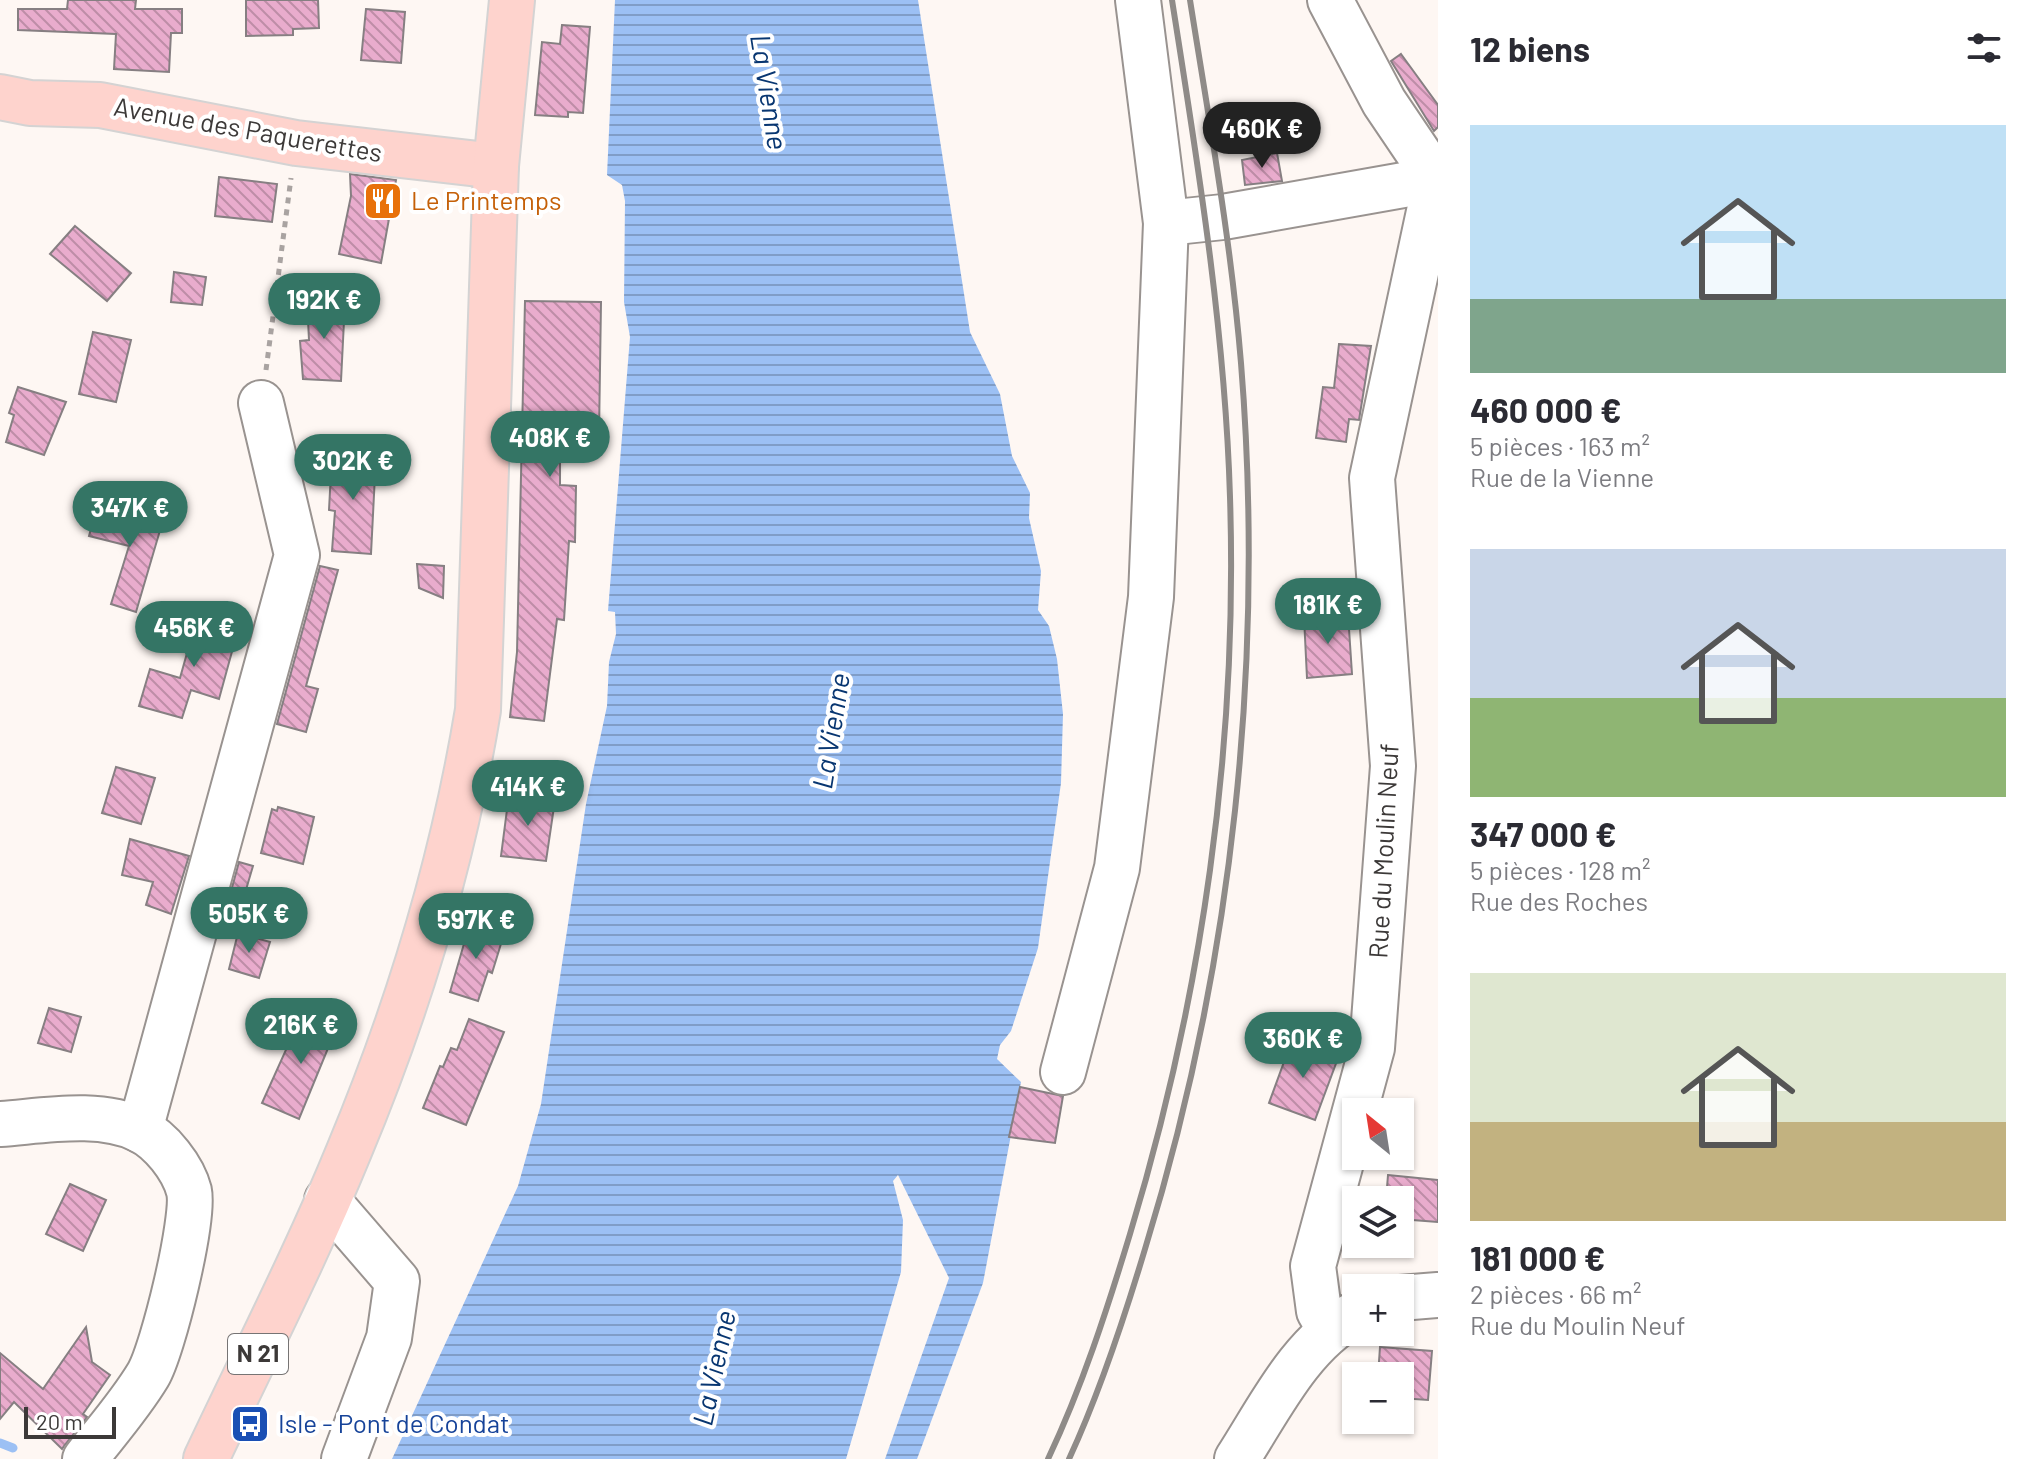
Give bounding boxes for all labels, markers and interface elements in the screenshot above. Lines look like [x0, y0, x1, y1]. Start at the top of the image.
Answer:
icon: filters [1962, 26, 2006, 70]
text: 12 biens [1470, 28, 1590, 69]
water label: La Vienne [744, 32, 796, 152]
street label: Avenue des Paquerettes [112, 90, 385, 167]
pin: 460K € [1197, 102, 1327, 170]
text: 460K € [1221, 112, 1303, 143]
icon: home [1666, 177, 1810, 321]
restaurant icon: Le Printemps [362, 180, 404, 222]
place label: Le Printemps [411, 184, 562, 215]
pin: 192K € [259, 273, 389, 341]
text: 192K € [286, 283, 362, 314]
text: 460 000 € [1470, 389, 1622, 430]
pin: 408K € [485, 411, 615, 479]
text: 408K € [509, 421, 591, 452]
text: 5 pièces · 163 m² [1470, 430, 1650, 461]
pin: 302K € [288, 434, 418, 502]
text: 302K € [312, 444, 394, 475]
text: Rue de la Vienne [1470, 461, 1654, 492]
pin: 347K € [65, 481, 195, 549]
text: 347K € [91, 491, 169, 522]
pin: 181K € [1263, 578, 1393, 646]
text: 181K € [1293, 588, 1363, 619]
pin: 456K € [129, 601, 259, 669]
icon: home [1666, 601, 1810, 745]
text: 456K € [153, 611, 235, 642]
water label: La Vienne [804, 671, 856, 791]
street label: Rue du Moulin Neuf [1361, 743, 1404, 959]
pin: 414K € [463, 760, 593, 828]
text: 414K € [490, 770, 566, 801]
text: 347 000 € [1470, 813, 1617, 854]
text: 5 pièces · 128 m² [1470, 854, 1651, 885]
text: Rue des Roches [1470, 885, 1648, 916]
pin: 505K € [184, 887, 314, 955]
pin: 597K € [411, 893, 541, 961]
text: 505K € [209, 897, 289, 928]
text: 597K € [437, 903, 515, 934]
pin: 216K € [236, 998, 366, 1066]
text: 216K € [263, 1008, 339, 1039]
pin: 360K € [1238, 1012, 1368, 1080]
text: 360K € [1263, 1022, 1343, 1053]
icon: home [1666, 1025, 1810, 1169]
north arrow [1342, 1098, 1414, 1170]
map controls [1342, 1098, 1414, 1434]
button: layers [1342, 1186, 1414, 1258]
text: 181 000 € [1470, 1237, 1605, 1278]
button: + [1342, 1274, 1414, 1346]
text: 2 pièces · 66 m² [1470, 1278, 1641, 1309]
water label: La Vienne [684, 1307, 742, 1428]
text: Rue du Moulin Neuf [1470, 1309, 1685, 1340]
road number: N 21 [228, 1334, 288, 1374]
button: − [1342, 1362, 1414, 1434]
scale bar [24, 1403, 116, 1439]
bus stop icon: Isle - Pont de Condat [229, 1403, 271, 1445]
place label: Isle - Pont de Condat [278, 1407, 509, 1438]
text: 20 m [36, 1408, 83, 1434]

